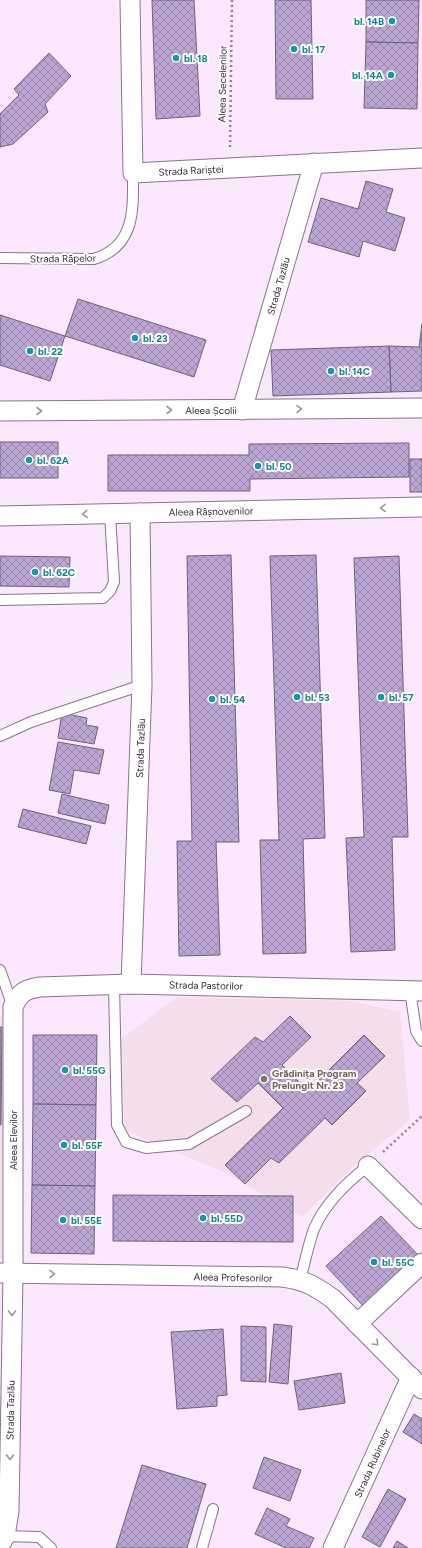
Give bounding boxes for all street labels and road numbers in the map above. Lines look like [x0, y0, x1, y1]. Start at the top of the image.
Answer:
street label: Aleea Secelenilor [215, 45, 230, 123]
street label: Strada Rariștei [158, 162, 224, 179]
street label: Strada Râpelor [30, 251, 97, 266]
street label: Strada Tazlău [264, 256, 293, 317]
street label: Aleea Școlii [185, 404, 237, 417]
street label: Aleea Râșnovenilor [169, 504, 254, 519]
street label: Strada Tazlău [133, 718, 148, 778]
street label: Strada Pastorilor [169, 978, 244, 993]
street label: Aleea Elevilor [7, 1109, 20, 1170]
street label: Aleea Profesorilor [193, 1270, 273, 1285]
street label: Strada Tazlău [3, 1380, 18, 1440]
street label: Strada Rubinelor [351, 1426, 394, 1500]

